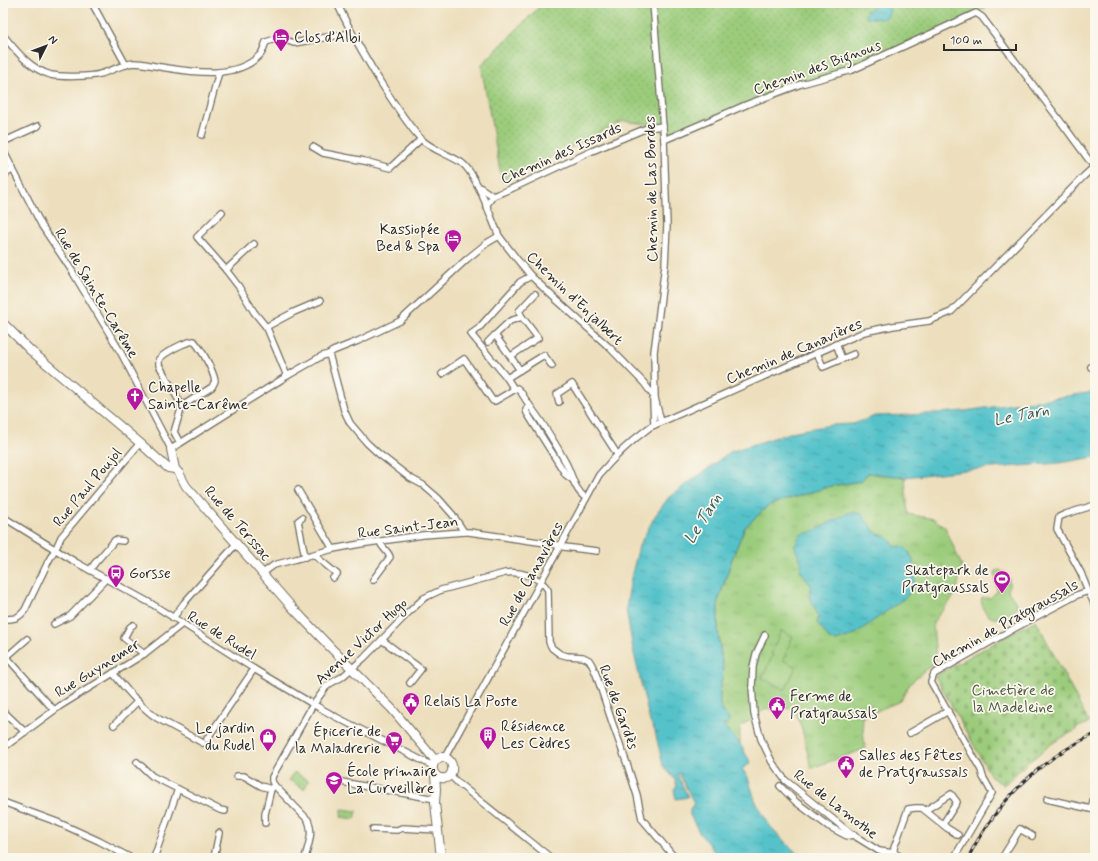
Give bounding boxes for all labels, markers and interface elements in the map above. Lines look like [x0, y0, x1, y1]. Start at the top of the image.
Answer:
north arrow [26, 26, 66, 66]
scale bar [944, 26, 1016, 52]
hotel icon: Clos d’Albi [271, 27, 291, 52]
place label: Clos d’Albi [294, 28, 361, 48]
text: N [45, 33, 60, 47]
text: 100 m [950, 33, 982, 49]
street label: Chemin des Bignous [751, 35, 885, 101]
street label: Chemin de Las Bordes [641, 115, 663, 262]
street label: Chemin des Issards [498, 118, 625, 190]
place label: Kassiopée Bed & Spa [376, 220, 440, 257]
street label: Rue de Sainte-Carême [49, 225, 143, 362]
hotel icon: Kassiopée Bed & Spa [443, 228, 463, 253]
street label: Chemin d'Enjalbert [522, 247, 627, 350]
street label: Chemin de Canavières [723, 314, 866, 390]
place label: Chapelle Sainte-Carême [148, 378, 248, 415]
church icon: Chapelle Sainte-Carême [125, 386, 145, 411]
water label: Le Tarn [992, 400, 1051, 431]
street label: Rue Paul Poujol [49, 444, 127, 531]
street label: Rue de Terssac [199, 482, 275, 565]
water label: Le Tarn [680, 490, 727, 548]
street label: Rue Saint-Jean [357, 512, 459, 544]
street label: Rue de Canavières [495, 518, 569, 630]
place label: Skatepark de Pratgraussals [902, 561, 989, 598]
bus stop icon: Gorsse [106, 563, 126, 588]
place label: Gorsse [129, 564, 171, 584]
sports icon: Skatepark de Pratgraussals [992, 569, 1012, 594]
street label: Chemin de Pratgraussals [929, 575, 1083, 673]
street label: Avenue Victor Hugo [311, 594, 413, 690]
street label: Rue de Rudel [183, 607, 260, 665]
street label: Rue Guynemer [51, 634, 144, 703]
street label: Rue de Gardès [593, 662, 643, 753]
park label: Cimetière de la Madeleine [971, 681, 1055, 718]
place label: Ferme de Pratgraussals [790, 687, 877, 724]
public building icon: Relais La Poste [401, 691, 421, 716]
place label: Relais La Poste [424, 692, 518, 712]
public building icon: Ferme de Pratgraussals [767, 695, 787, 720]
place label: Résidence Les Cèdres [501, 717, 570, 754]
place label: Le jardin du Rudel [196, 719, 255, 756]
place label: Épicerie de la Maladrerie [295, 721, 381, 759]
building icon: Résidence Les Cèdres [478, 725, 498, 750]
shop icon: Le jardin du Rudel [258, 727, 278, 752]
supermarket icon: Épicerie de la Maladrerie [384, 730, 404, 755]
place label: Salles des Fêtes de Pratgraussals [859, 746, 968, 784]
public building icon: Salles des Fêtes de Pratgraussals [836, 754, 856, 779]
place label: École primaire La Curveillère [347, 761, 437, 799]
street label: Rue de Lamothe [789, 765, 882, 844]
school or university icon: École primaire La Curveillère [324, 770, 344, 795]

